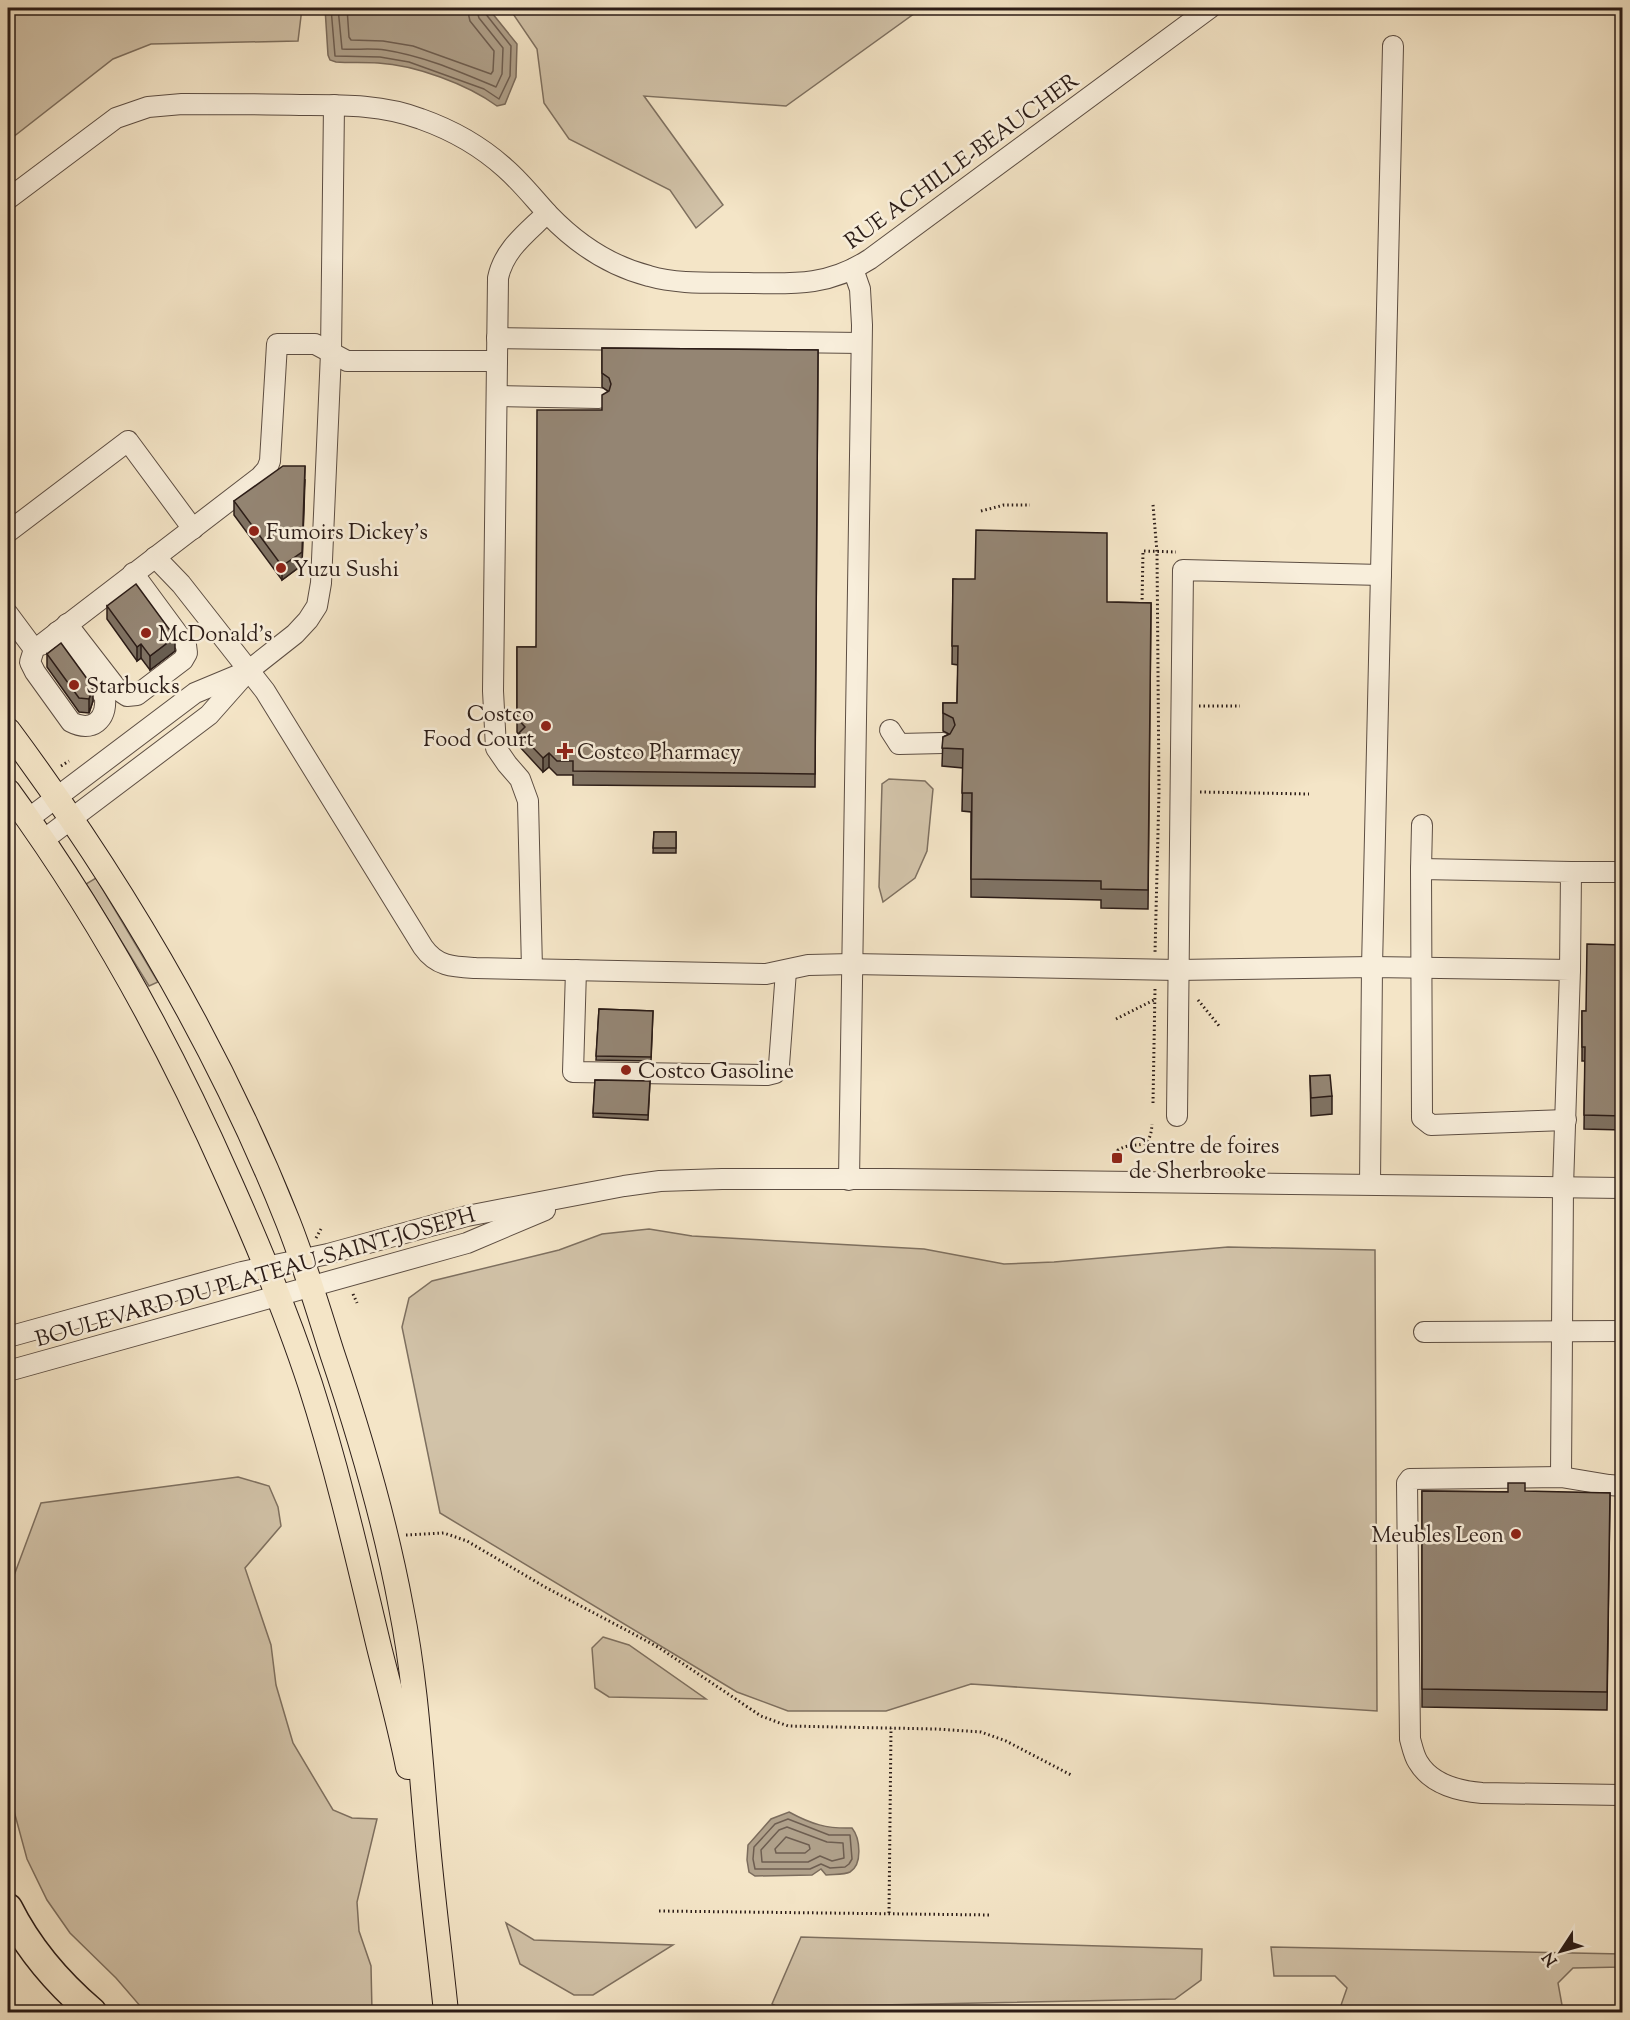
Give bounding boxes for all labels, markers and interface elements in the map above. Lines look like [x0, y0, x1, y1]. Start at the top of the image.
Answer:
street label: RUE ACHILLE-BEAUCHER [839, 66, 1087, 258]
place label: Fumoirs Dickey's [266, 518, 428, 550]
marker: Fumoirs Dickey's [247, 524, 261, 538]
place label: Yuzu Sushi [293, 555, 399, 587]
marker: Yuzu Sushi [274, 561, 288, 575]
place label: McDonald's [158, 620, 272, 652]
marker: McDonald's [139, 626, 153, 640]
place label: Starbucks [86, 672, 180, 704]
marker: Starbucks [67, 678, 81, 692]
place label: Costco Food Court [423, 700, 534, 757]
marker: Costco Food Court [539, 719, 553, 733]
place label: Costco Pharmacy [577, 738, 741, 770]
marker: Costco Pharmacy [558, 744, 572, 758]
place label: Costco Gasoline [638, 1057, 794, 1089]
marker: Costco Gasoline [619, 1063, 633, 1077]
place label: Centre de foires de Sherbrooke [1129, 1132, 1279, 1189]
marker: Centre de foires de Sherbrooke [1110, 1151, 1124, 1165]
street label: BOULEVARD DU PLATEAU-SAINT-JOSEPH [32, 1201, 480, 1357]
place label: Meubles Leon [1371, 1521, 1504, 1553]
marker: Meubles Leon [1509, 1527, 1523, 1541]
north arrow [1531, 1921, 1591, 1981]
text: N [1538, 1946, 1564, 1970]

